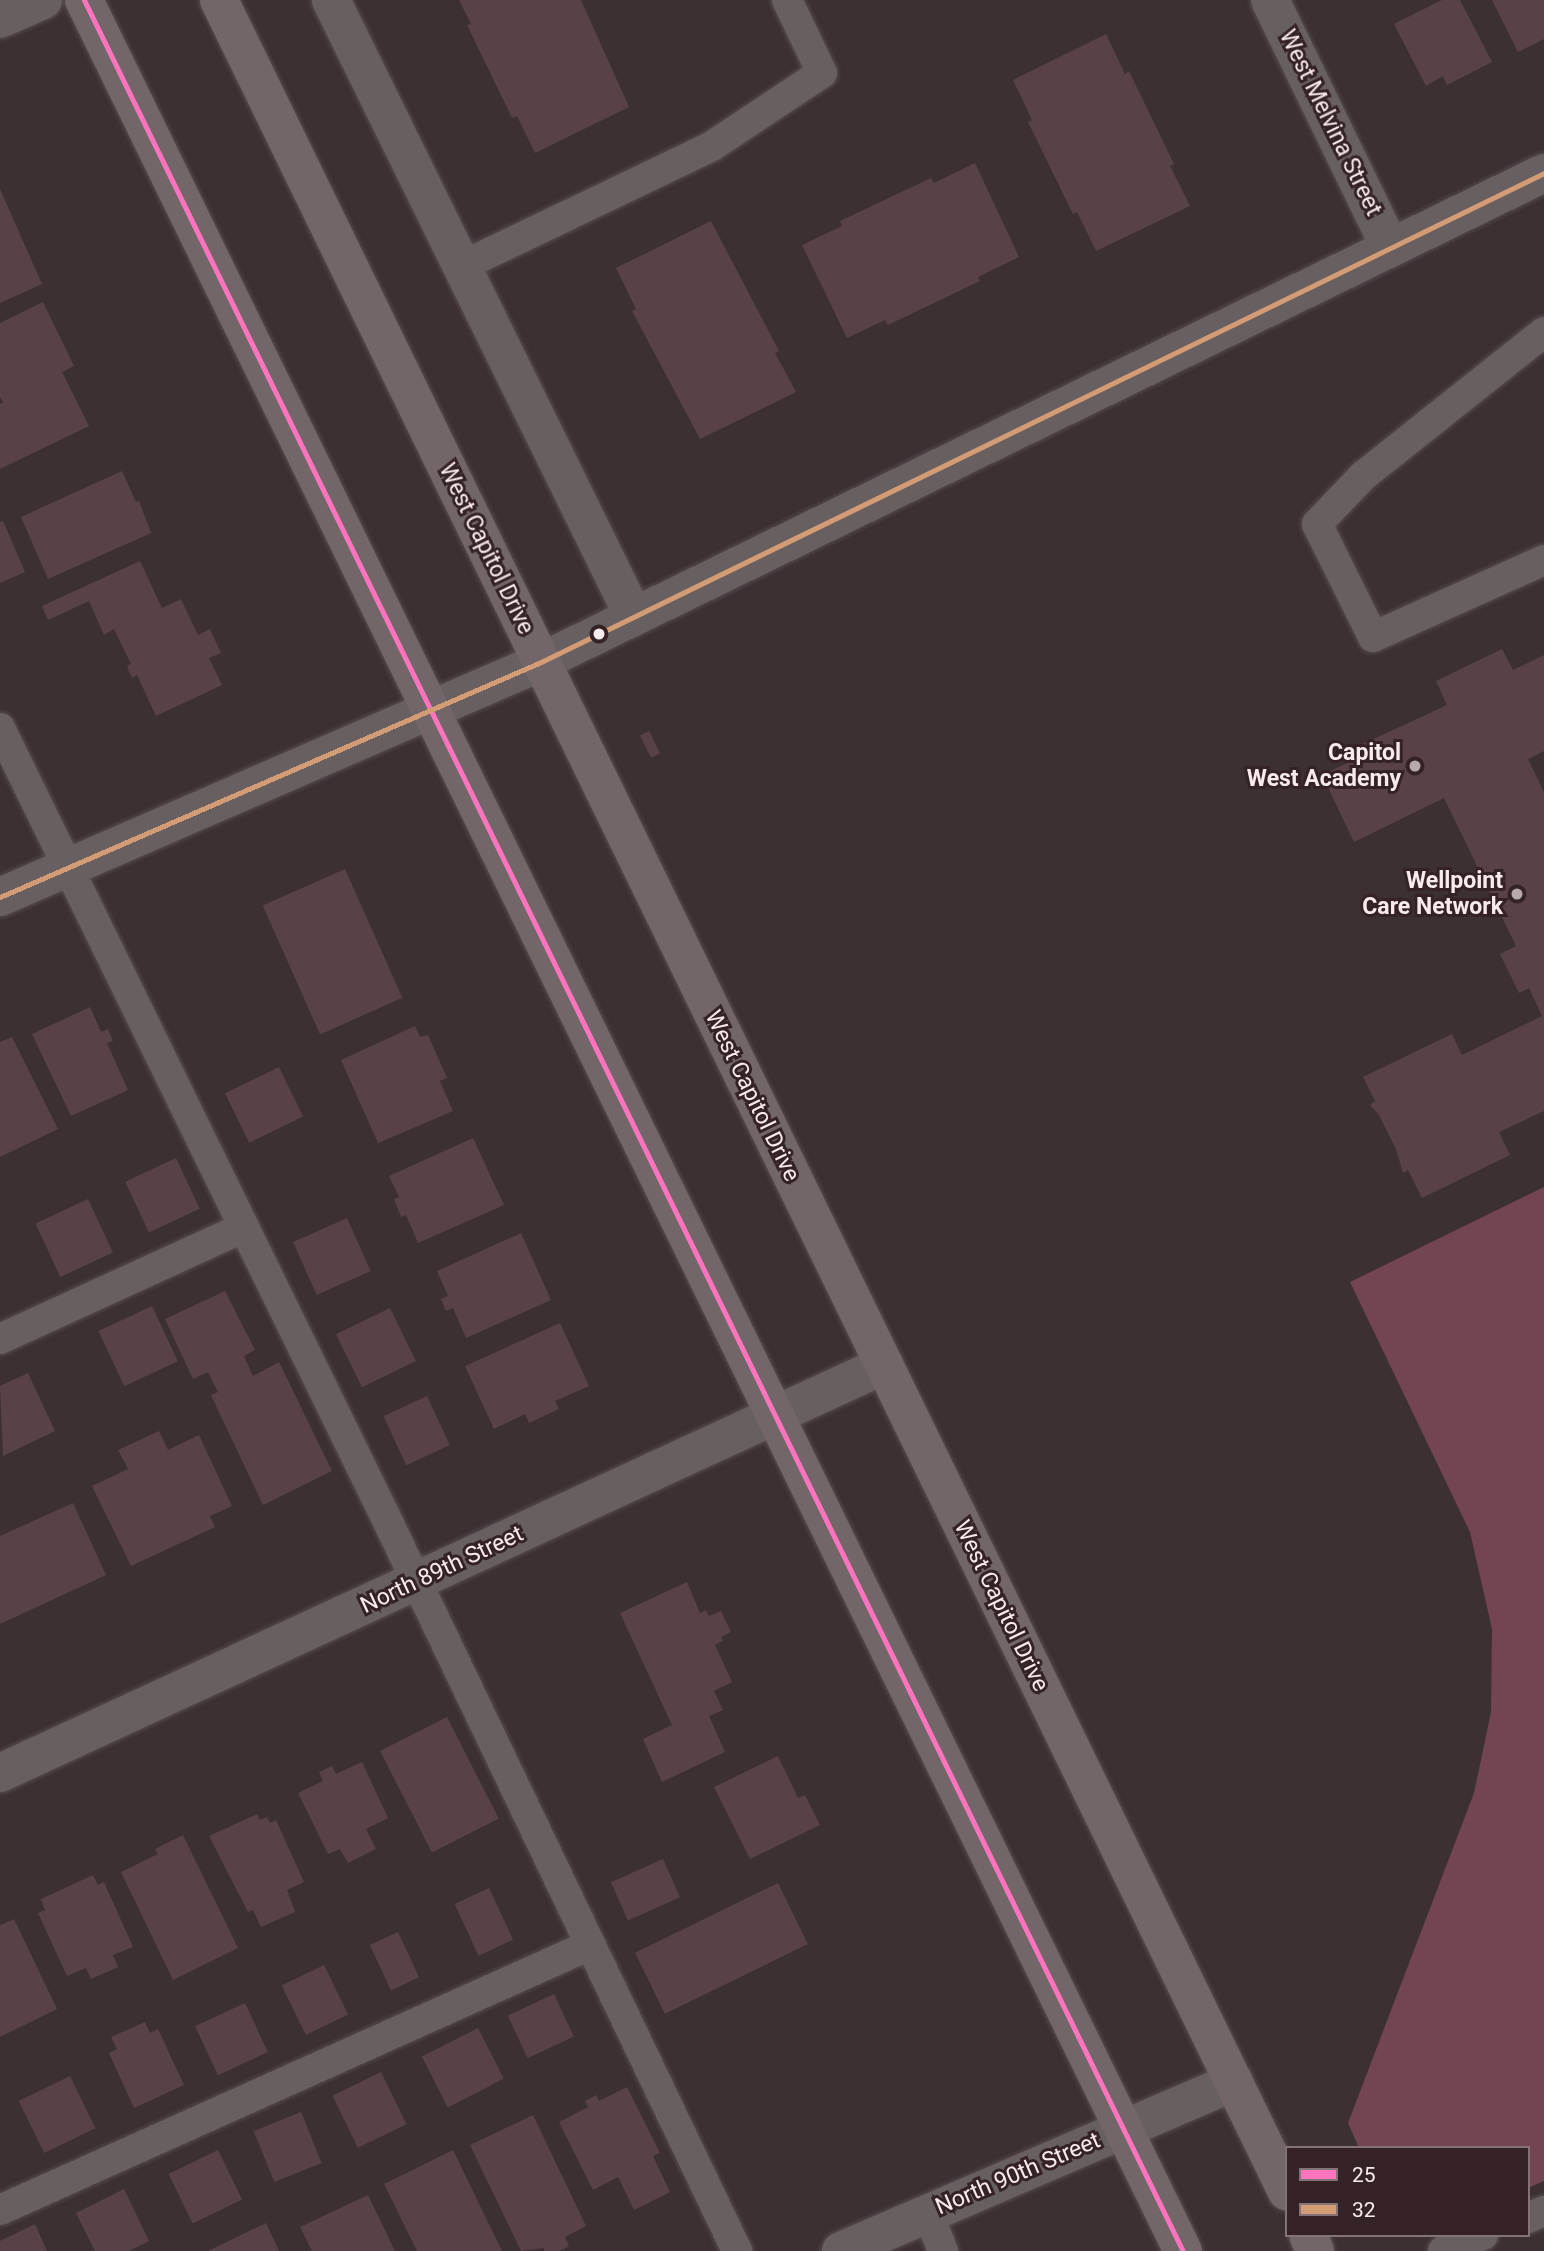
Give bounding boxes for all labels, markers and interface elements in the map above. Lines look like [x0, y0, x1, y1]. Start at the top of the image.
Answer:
street label: West Melvina Street [1273, 25, 1387, 221]
street label: West Capitol Drive [433, 459, 539, 639]
unlabelled marker [592, 627, 606, 641]
place label: Capitol West Academy [1247, 739, 1401, 793]
marker: Capitol West Academy [1407, 758, 1423, 774]
place label: Wellpoint Care Network [1362, 867, 1503, 921]
marker: Wellpoint Care Network [1509, 886, 1525, 902]
street label: West Capitol Drive [699, 1006, 805, 1186]
street label: West Capitol Drive [948, 1516, 1054, 1696]
street label: North 89th Street [356, 1520, 528, 1620]
street label: North 90th Street [932, 2127, 1104, 2221]
legend [1285, 2146, 1530, 2237]
text: 25 [1352, 2163, 1376, 2187]
text: 32 [1352, 2198, 1376, 2222]

